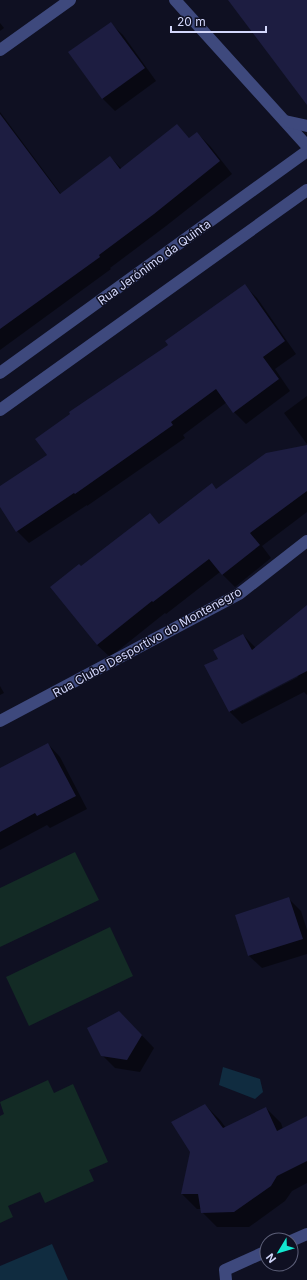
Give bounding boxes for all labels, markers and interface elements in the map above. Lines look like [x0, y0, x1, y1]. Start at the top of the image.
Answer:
scale bar [171, 8, 266, 34]
text: 20 m [177, 14, 206, 29]
street label: Rua Jerónimo da Quinta [95, 216, 213, 308]
street label: Rua Clube Desportivo do Montenegro [50, 584, 244, 700]
north arrow [259, 1232, 299, 1272]
text: N [263, 1251, 279, 1266]

